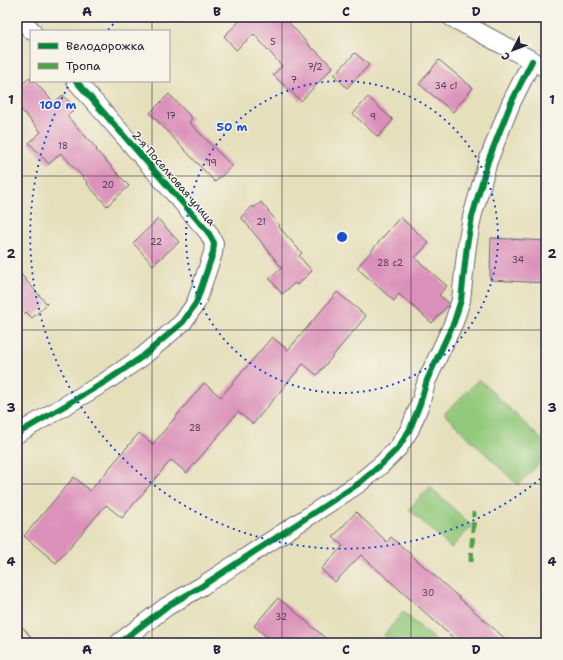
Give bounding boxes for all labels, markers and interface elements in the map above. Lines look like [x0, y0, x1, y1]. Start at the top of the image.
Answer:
text: A [82, 3, 92, 20]
text: B [213, 3, 221, 20]
text: C [342, 3, 350, 20]
text: D [471, 3, 481, 20]
legend [30, 30, 170, 82]
north arrow [493, 30, 533, 70]
house number: 5 [270, 36, 276, 48]
text: Велодорожка [66, 38, 145, 54]
text: С [498, 49, 514, 64]
text: Тропа [66, 58, 101, 74]
house number: 7/2 [307, 61, 323, 73]
house number: 7 [291, 74, 297, 86]
house number: 34 с1 [434, 80, 458, 92]
text: 1 [8, 91, 14, 108]
text: 1 [549, 91, 555, 108]
text: 100 m [40, 97, 77, 113]
house number: 17 [166, 110, 176, 122]
house number: 9 [370, 111, 376, 123]
text: 50 m [217, 119, 248, 135]
street label: 2-я Поселковая улица [128, 128, 219, 229]
house number: 18 [58, 140, 68, 152]
house number: 19 [207, 157, 217, 169]
house number: 20 [102, 179, 114, 191]
house number: 21 [256, 216, 266, 228]
centre of rings [335, 230, 349, 244]
house number: 22 [150, 236, 162, 248]
text: 2 [6, 245, 16, 262]
text: 2 [547, 245, 557, 262]
house number: 34 [512, 254, 524, 266]
house number: 28 с2 [377, 257, 403, 269]
text: 3 [6, 399, 16, 416]
text: 3 [547, 399, 557, 416]
house number: 28 [189, 422, 201, 434]
text: 4 [6, 553, 16, 570]
text: 4 [547, 553, 557, 570]
house number: 30 [422, 587, 434, 599]
house number: 32 [275, 611, 287, 623]
text: A [82, 641, 92, 658]
text: B [213, 641, 221, 658]
text: C [342, 641, 350, 658]
text: D [471, 641, 481, 658]

